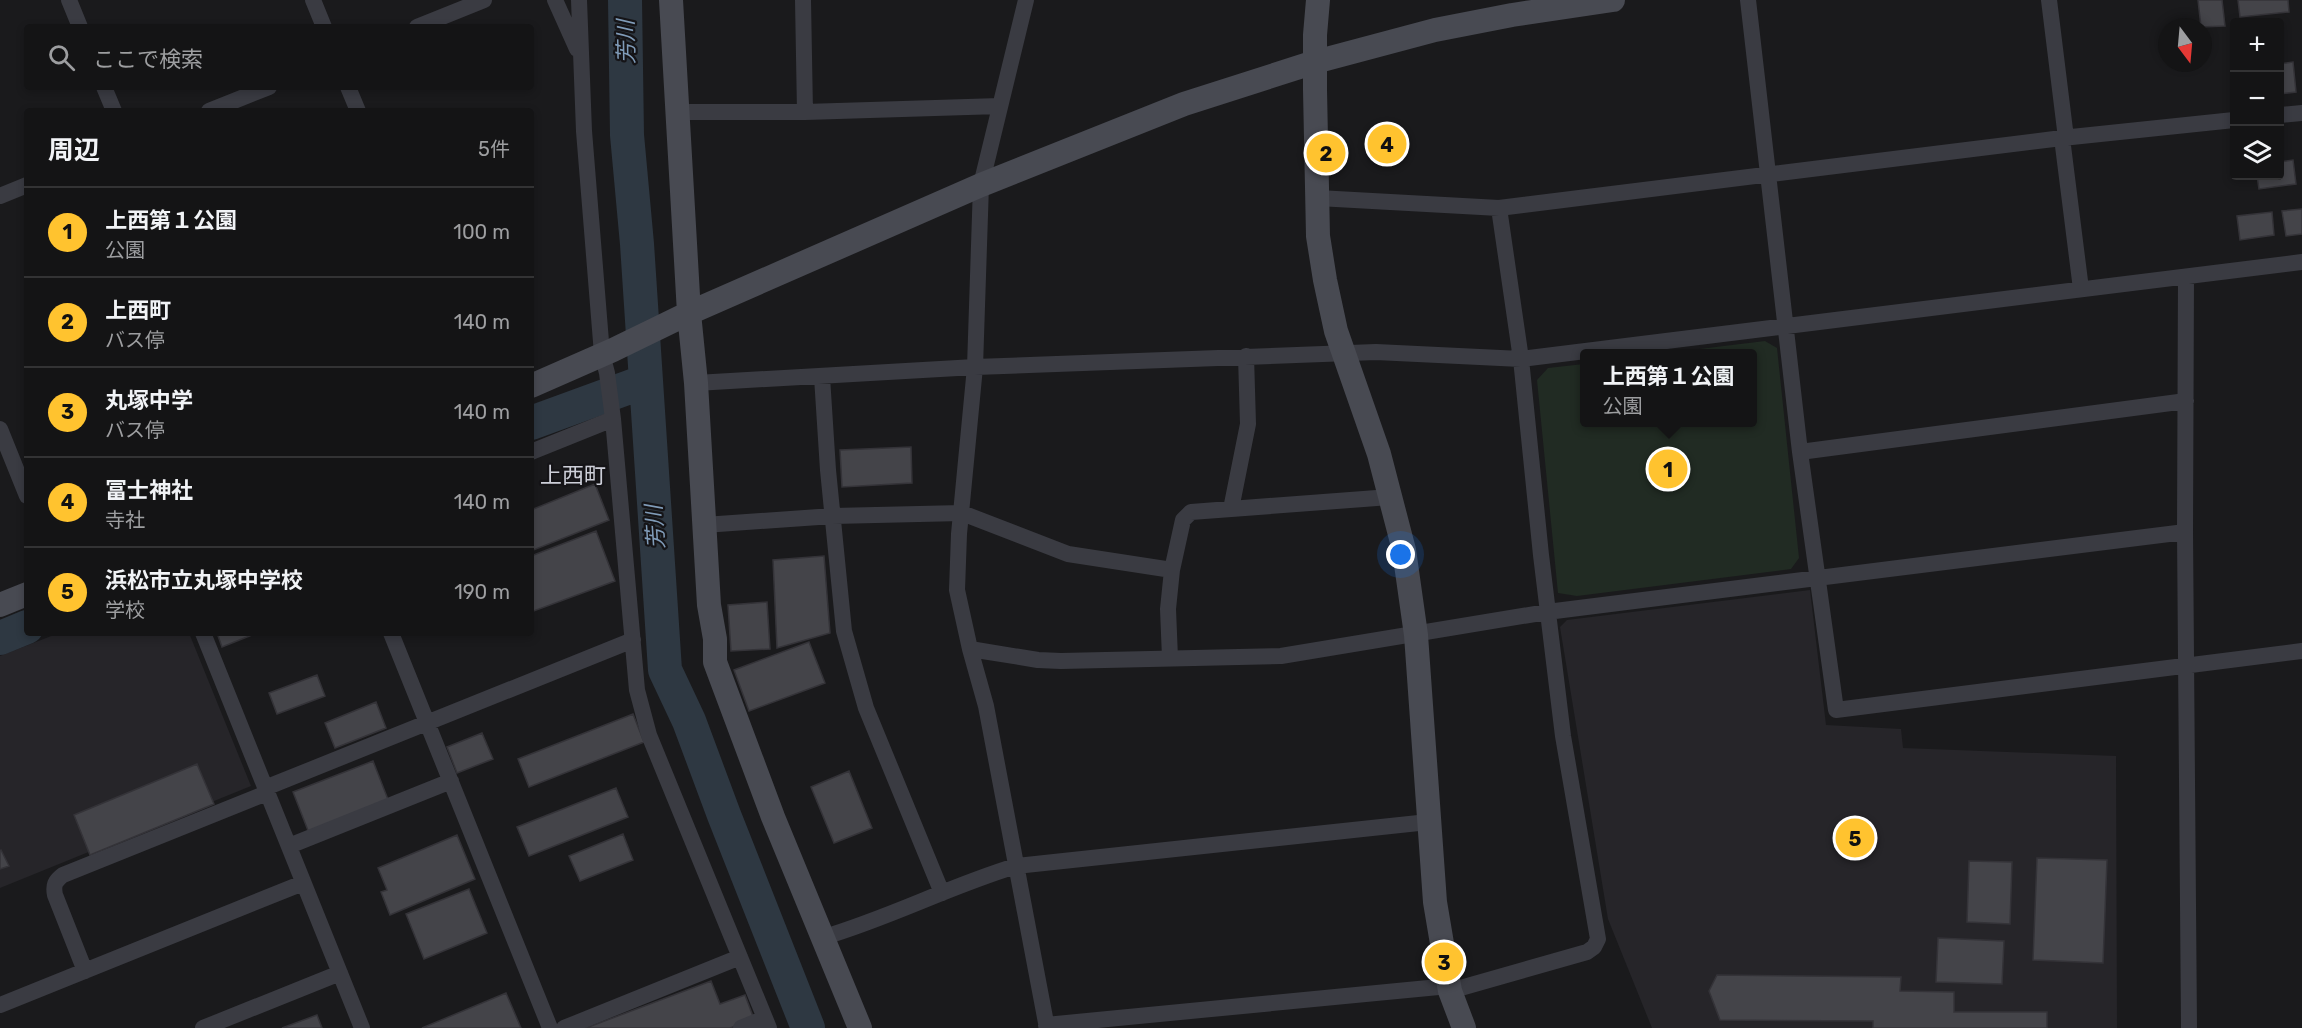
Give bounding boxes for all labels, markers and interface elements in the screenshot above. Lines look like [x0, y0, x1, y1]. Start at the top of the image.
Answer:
water label: 芳川 [612, 18, 640, 64]
north arrow [2158, 18, 2212, 72]
map controls [2230, 18, 2284, 180]
button: + [2230, 18, 2284, 72]
search box [24, 24, 534, 90]
icon: search [45, 41, 78, 74]
text: ここで検索 [93, 46, 203, 73]
button: − [2230, 72, 2284, 126]
pin: 4 [1368, 122, 1406, 166]
button: layers [2230, 126, 2284, 180]
pin: 2 [1306, 130, 1346, 176]
text: 周辺 [48, 135, 100, 166]
text: 5件 [478, 137, 510, 161]
text: 上西第１公園 [105, 207, 237, 234]
text: 1 [63, 220, 72, 244]
text: 100 m [453, 220, 510, 244]
text: 公園 [105, 238, 145, 262]
text: 上西町 [105, 297, 171, 324]
text: 2 [61, 310, 74, 334]
text: 140 m [454, 310, 510, 334]
text: バス停 [105, 328, 165, 352]
popup [1580, 349, 1757, 427]
text: 上西第１公園 [1602, 363, 1735, 390]
text: 丸塚中学 [105, 387, 193, 414]
text: 公園 [1602, 394, 1642, 418]
text: 3 [61, 400, 74, 424]
text: 140 m [454, 400, 510, 424]
text: バス停 [105, 418, 165, 442]
pin: 1 [1648, 446, 1688, 492]
district label: 上西町 [540, 462, 606, 489]
text: 冨士神社 [105, 477, 193, 504]
text: 4 [61, 490, 74, 514]
text: 140 m [454, 490, 510, 514]
water label: 芳川 [640, 502, 670, 550]
text: 寺社 [105, 508, 145, 532]
your location [1386, 540, 1415, 569]
text: 浜松市立丸塚中学校 [105, 567, 303, 594]
text: 5 [61, 580, 74, 604]
text: 190 m [454, 580, 510, 604]
text: 学校 [105, 598, 145, 622]
pin: 5 [1836, 816, 1874, 860]
pin: 3 [1424, 940, 1464, 984]

